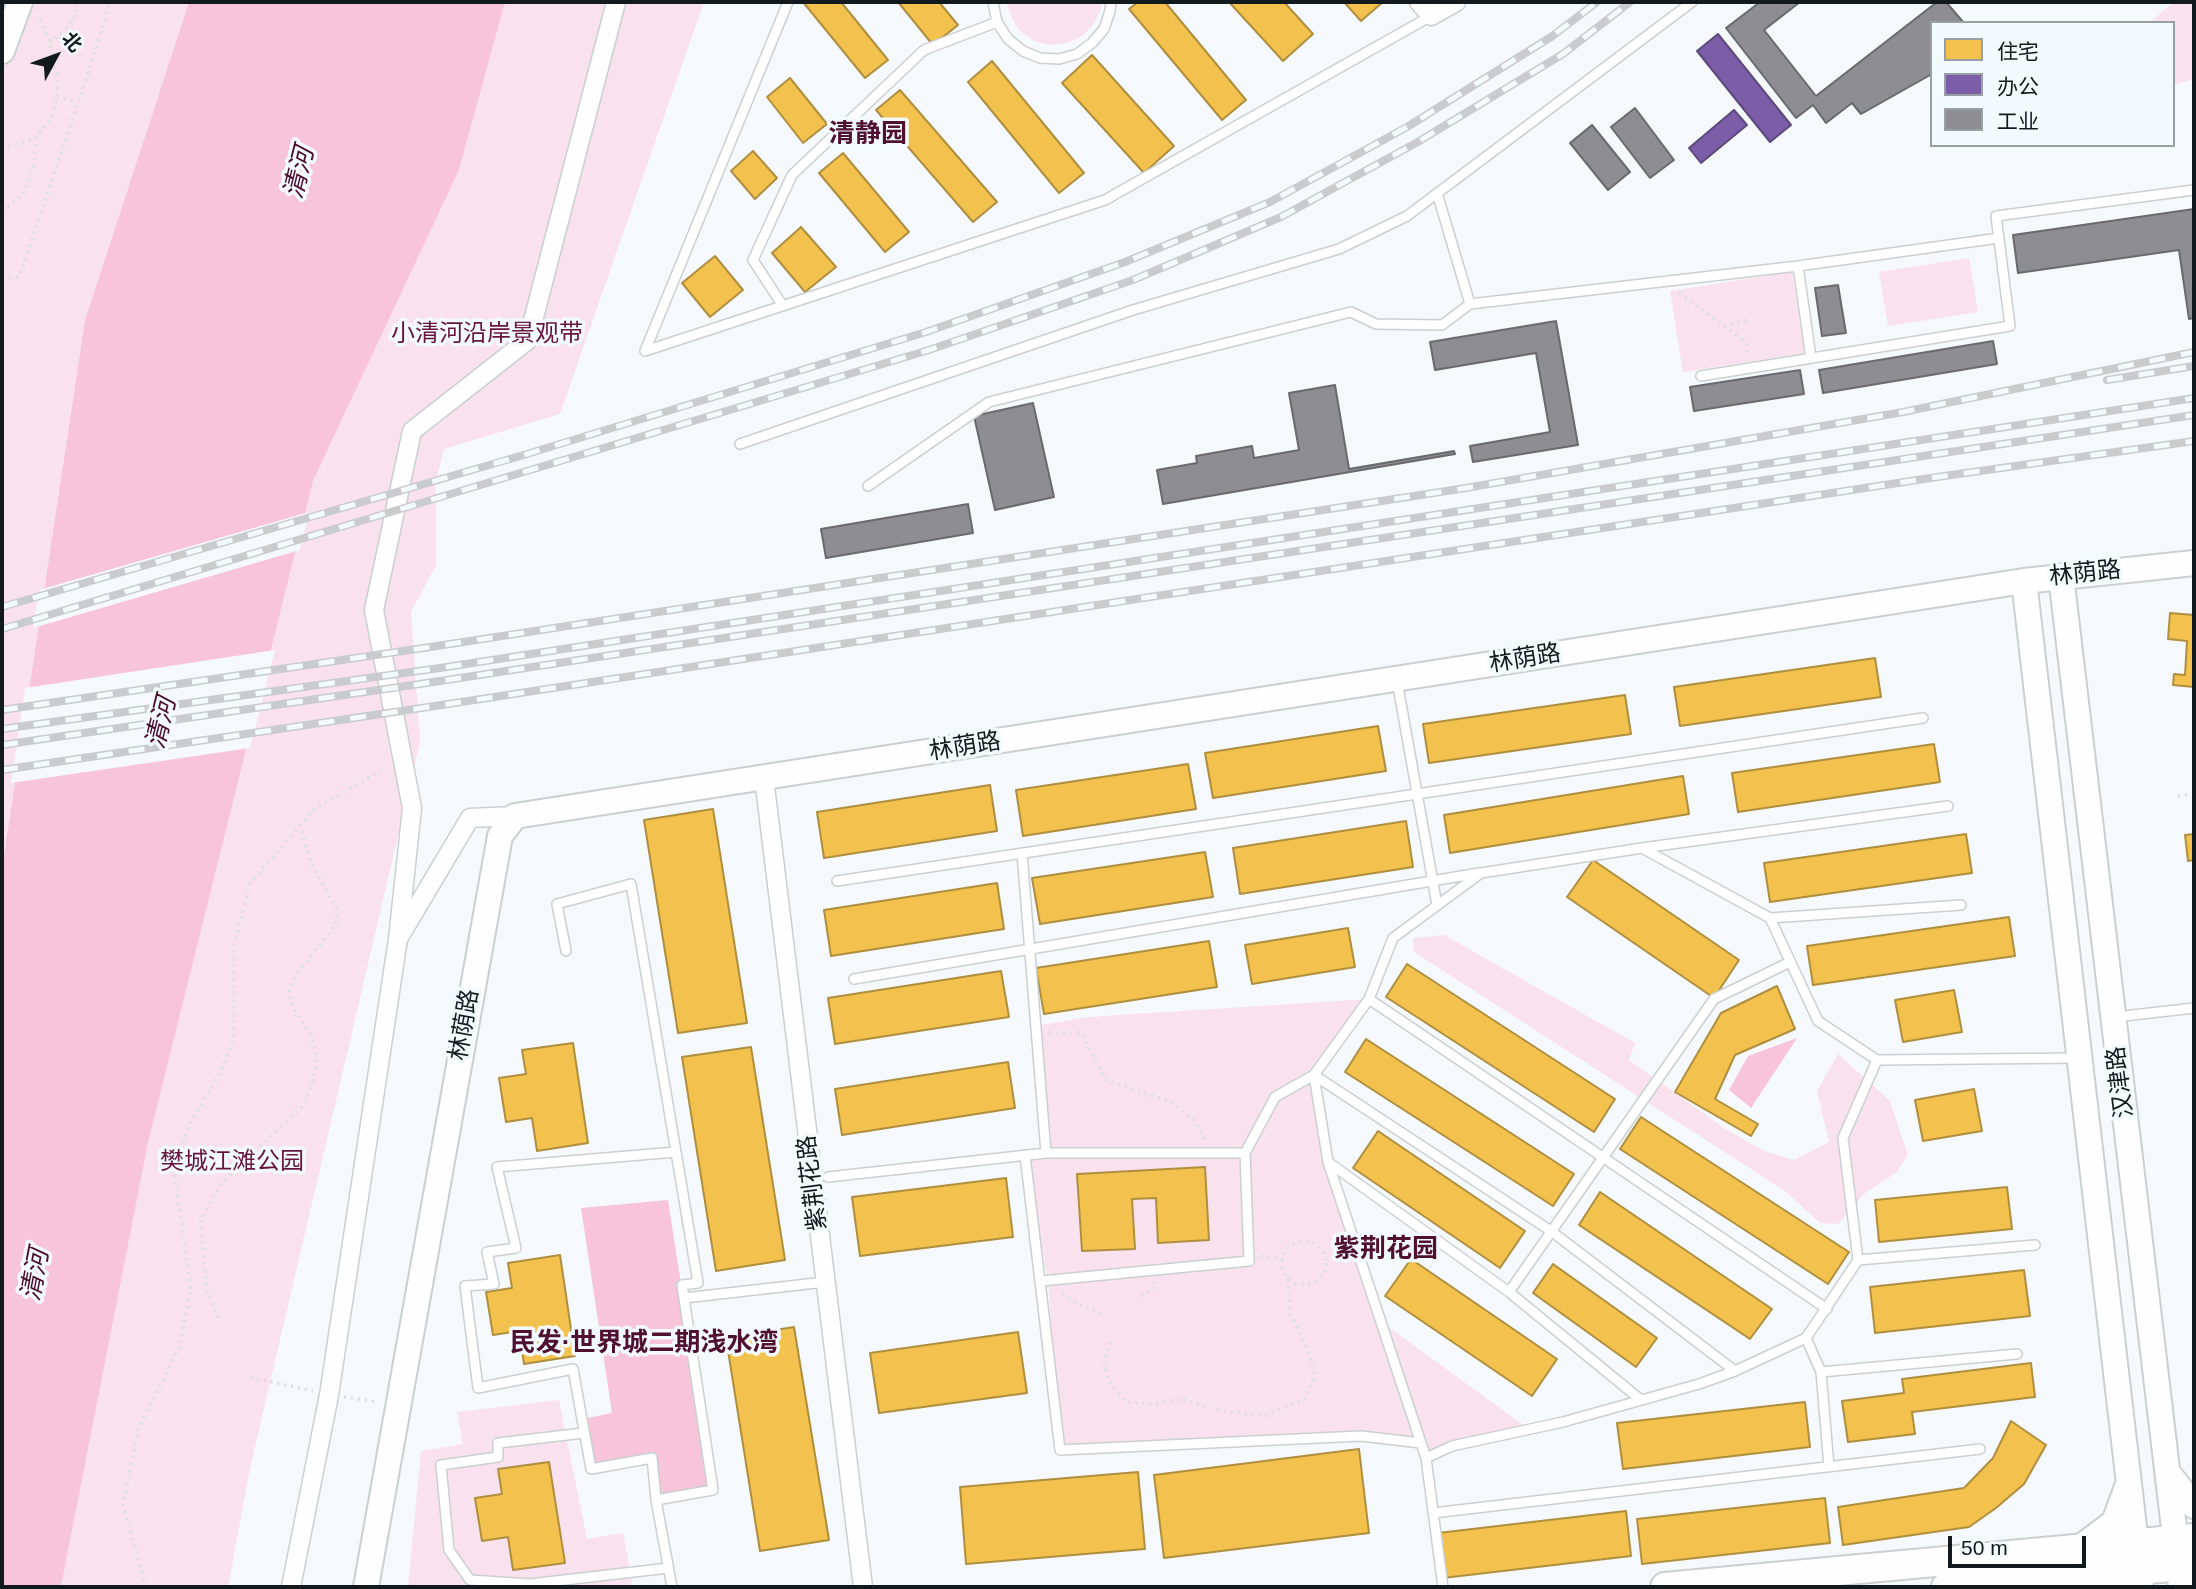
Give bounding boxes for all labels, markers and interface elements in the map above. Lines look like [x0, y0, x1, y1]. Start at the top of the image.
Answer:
north arrow [21, 21, 91, 91]
legend [1930, 21, 2175, 147]
text: 北 [58, 28, 86, 56]
text: 住宅 [1997, 40, 2039, 63]
text: 办公 [1997, 75, 2039, 98]
text: 工业 [1997, 110, 2039, 133]
district label: 清静园 [829, 119, 907, 151]
water label: 清河 [279, 144, 321, 202]
park label: 小清河沿岸景观带 [391, 320, 583, 348]
street label: 林荫路 [2048, 556, 2122, 592]
street label: 林荫路 [1487, 639, 1563, 679]
water label: 清河 [141, 694, 183, 752]
street label: 林荫路 [927, 727, 1003, 767]
street label: 林荫路 [445, 987, 485, 1063]
street label: 汉津路 [2102, 1045, 2140, 1119]
street label: 紫荆花路 [793, 1134, 833, 1232]
park label: 樊城江滩公园 [160, 1148, 304, 1176]
district label: 紫荆花园 [1334, 1234, 1438, 1266]
water label: 清河 [16, 1247, 56, 1303]
district label: 民发·世界城二期浅水湾 [510, 1328, 778, 1360]
scale bar [1951, 1522, 2089, 1566]
text: 50 m [1961, 1536, 2008, 1559]

